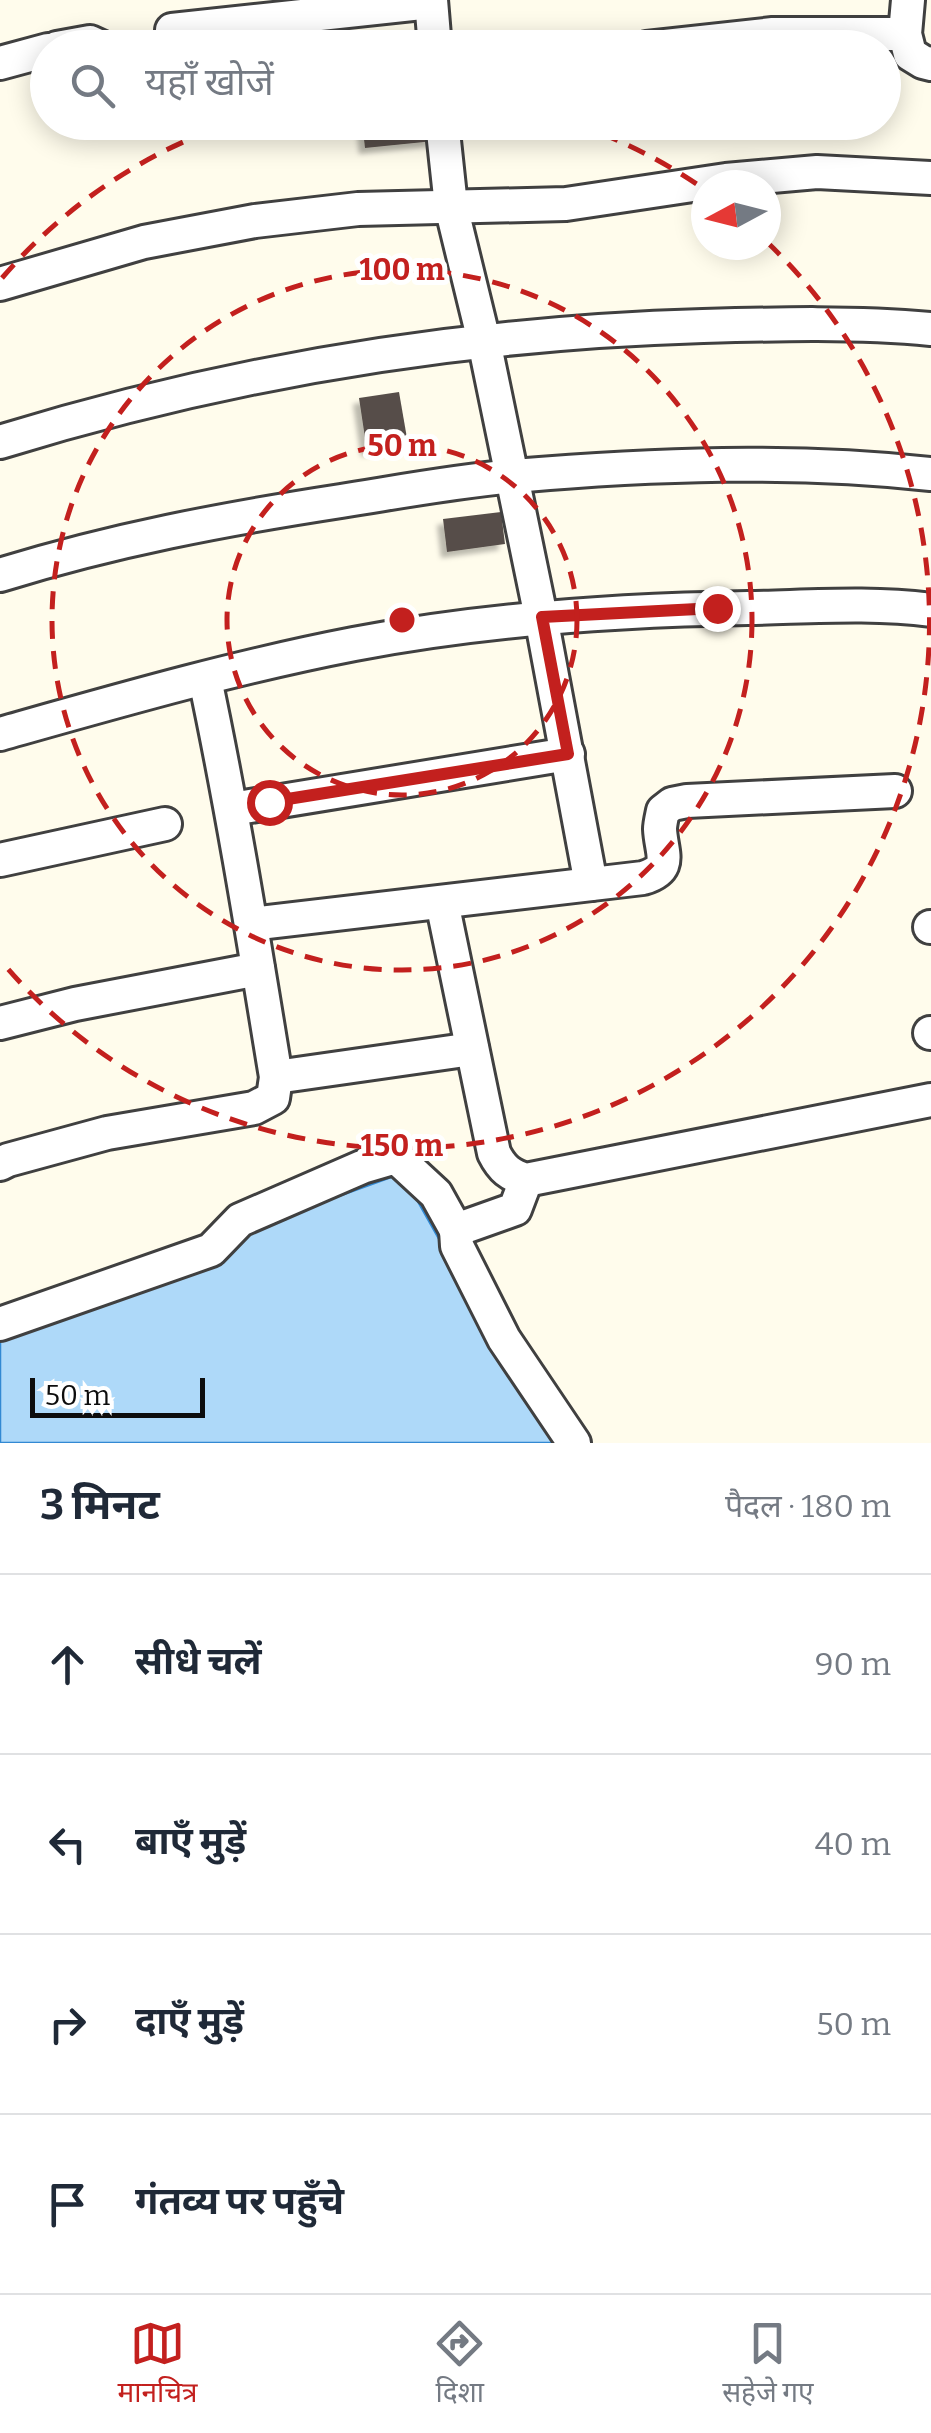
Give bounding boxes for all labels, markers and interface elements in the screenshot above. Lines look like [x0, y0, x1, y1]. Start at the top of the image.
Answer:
search box [30, 30, 901, 140]
icon: search [65, 58, 120, 113]
text: यहाँ खोजें [145, 59, 274, 105]
north arrow [691, 170, 781, 260]
text: 100 m [359, 252, 445, 288]
text: 50 m [367, 428, 437, 464]
route end [695, 586, 741, 632]
centre of rings [384, 602, 420, 638]
route start [247, 780, 293, 826]
text: 150 m [361, 1128, 444, 1164]
scale bar [30, 1373, 205, 1418]
text: 50 m [45, 1379, 110, 1412]
text: 3 मिनट [40, 1480, 160, 1530]
text: पैदल · 180 m [725, 1487, 891, 1525]
icon: ahead [40, 1637, 95, 1692]
text: सीधे चलें [135, 1638, 262, 1684]
text: 90 m [815, 1645, 891, 1683]
icon: left [40, 1817, 95, 1872]
text: बाएँ मुड़ें [135, 1818, 246, 1864]
text: 40 m [815, 1825, 891, 1863]
icon: right [40, 1997, 95, 2052]
text: दाएँ मुड़ें [135, 1998, 244, 2044]
text: 50 m [816, 2005, 891, 2043]
icon: arrive [40, 2177, 95, 2232]
text: गंतव्य पर पहुँचे [135, 2178, 344, 2224]
tab: मानचित्र [117, 2316, 197, 2413]
tab: दिशा [432, 2316, 487, 2413]
tab: सहेजे गए [722, 2316, 814, 2413]

